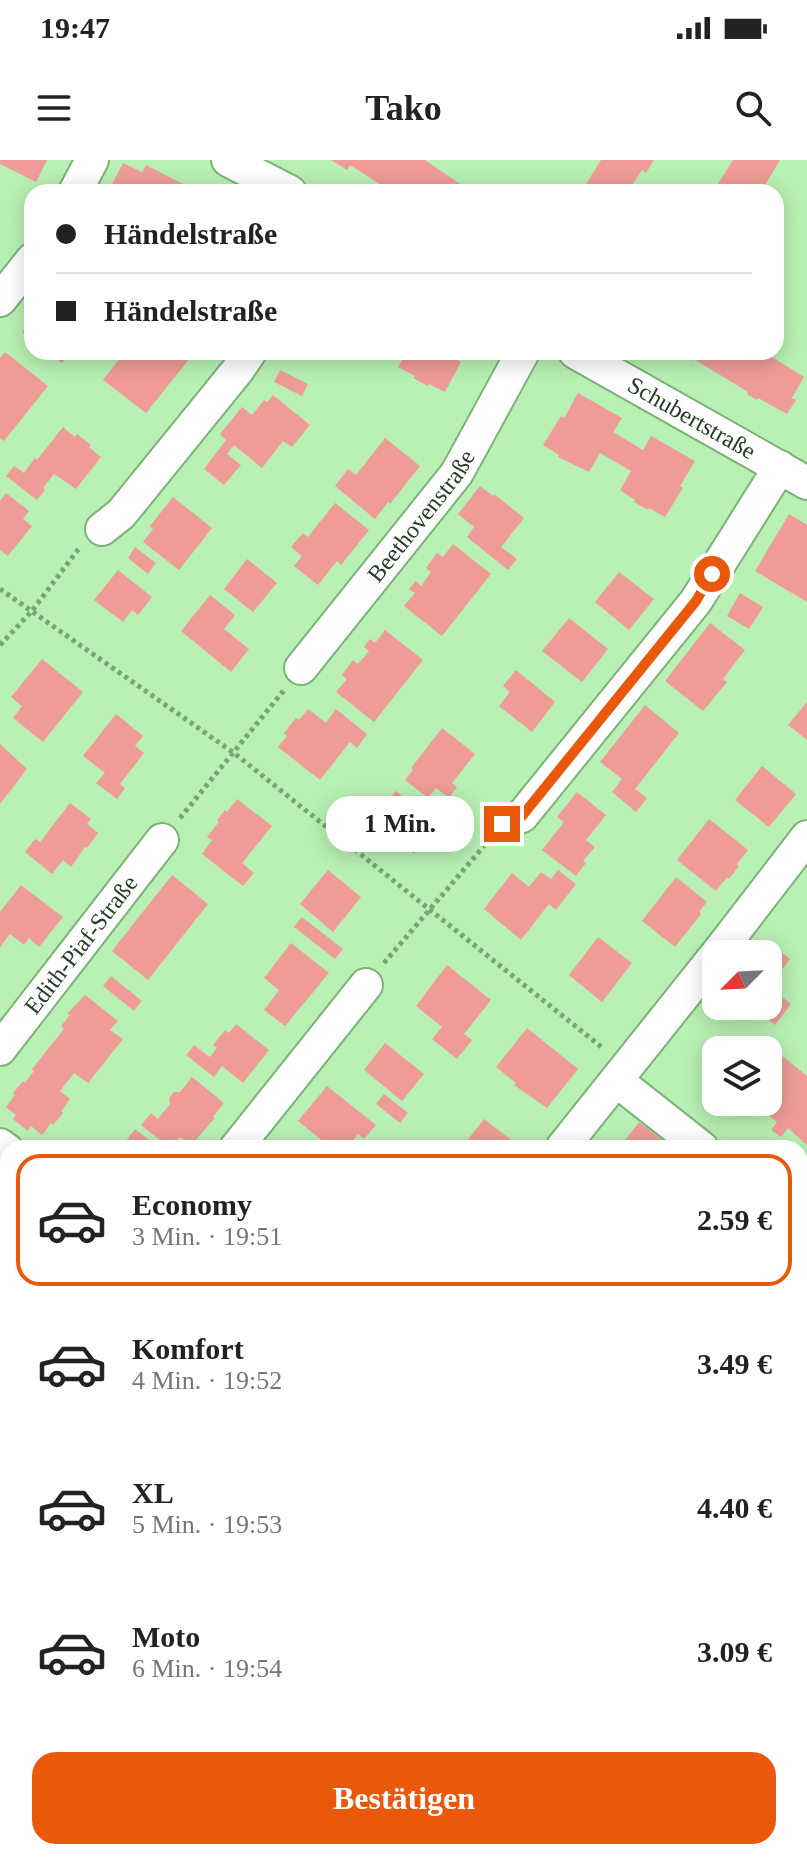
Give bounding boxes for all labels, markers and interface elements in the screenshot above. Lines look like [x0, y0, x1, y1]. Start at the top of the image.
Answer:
text: 19:47 [40, 11, 110, 44]
icon: menu [32, 86, 76, 130]
icon: search [731, 86, 775, 130]
text: Tako [365, 88, 442, 128]
text: Händelstraße [104, 217, 277, 250]
text: Händelstraße [104, 294, 277, 327]
street label: Schubertstraße [623, 371, 760, 464]
street label: Beethovenstraße [362, 445, 480, 587]
route start [694, 556, 730, 592]
callout: 1 Min. [326, 796, 474, 852]
route end [484, 806, 520, 842]
text: 1 Min. [364, 809, 436, 838]
street label: Edith-Piaf-Straße [19, 870, 143, 1019]
north arrow [702, 940, 782, 1020]
map controls [702, 940, 782, 1116]
button: layers [702, 1036, 782, 1116]
icon: car [36, 1184, 108, 1256]
text: Economy [132, 1188, 252, 1221]
text: 2.59 € [697, 1203, 772, 1236]
text: 3 Min. · 19:51 [132, 1222, 282, 1251]
icon: car [36, 1328, 108, 1400]
text: Komfort [132, 1332, 244, 1365]
text: 3.49 € [697, 1347, 772, 1380]
text: 4 Min. · 19:52 [132, 1366, 282, 1395]
icon: car [36, 1472, 108, 1544]
text: XL [132, 1476, 174, 1509]
text: 4.40 € [697, 1491, 772, 1524]
text: 5 Min. · 19:53 [132, 1510, 282, 1539]
icon: car [36, 1616, 108, 1688]
text: Moto [132, 1620, 200, 1653]
text: 3.09 € [697, 1635, 772, 1668]
text: 6 Min. · 19:54 [132, 1654, 282, 1683]
button: Bestätigen [32, 1752, 776, 1844]

